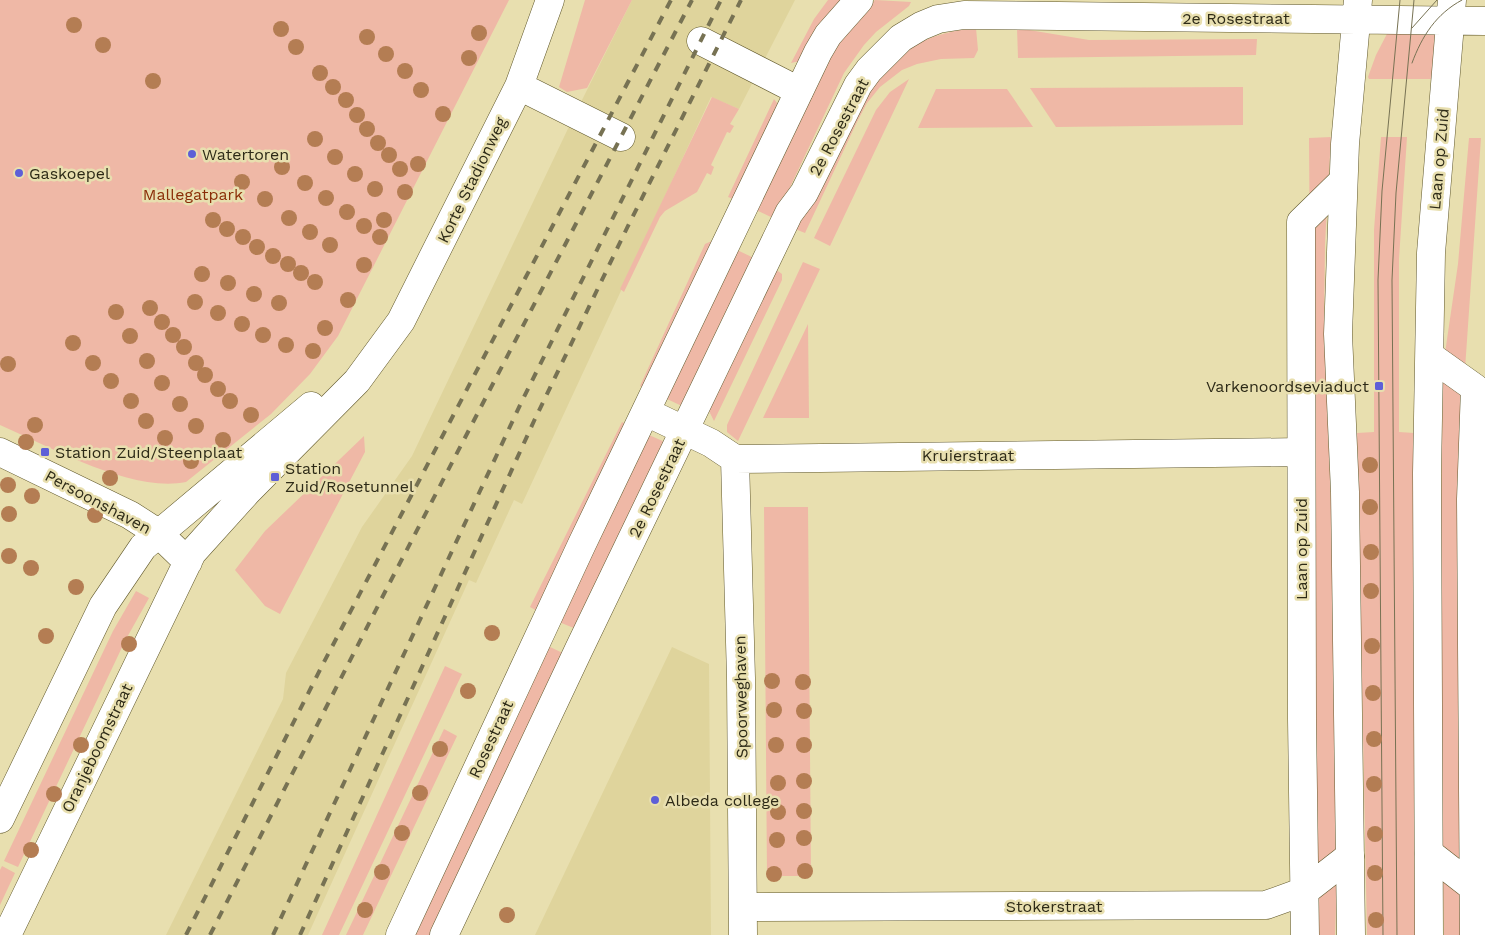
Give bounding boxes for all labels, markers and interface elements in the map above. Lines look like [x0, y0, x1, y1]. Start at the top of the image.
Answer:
street label: 2e Rosestraat [1182, 9, 1290, 28]
street label: 2e Rosestraat [805, 75, 873, 179]
street label: Laan op Zuid [1425, 107, 1453, 211]
street label: Korte Stadionweg [433, 114, 511, 246]
place label: Watertoren [202, 145, 289, 164]
marker: Watertoren [186, 148, 198, 160]
place label: Gaskoepel [29, 164, 110, 183]
marker: Gaskoepel [13, 167, 25, 179]
park label: Mallegatpark [143, 185, 243, 204]
place label: Varkenoordseviaduct [1206, 377, 1369, 396]
marker: Varkenoordseviaduct [1373, 380, 1385, 392]
street label: 2e Rosestraat [625, 435, 689, 541]
place label: Station Zuid/Steenplaat [55, 443, 242, 462]
marker: Station Zuid/Steenplaat [39, 446, 51, 458]
street label: Kruierstraat [922, 446, 1015, 465]
place label: Station Zuid/Rosetunnel [285, 459, 414, 496]
street label: Persoonshaven [42, 466, 154, 538]
marker: Station Zuid/Rosetunnel [269, 471, 281, 483]
street label: Laan op Zuid [1292, 498, 1311, 600]
street label: Spoorweghaven [730, 635, 752, 759]
street label: Oranjeboomstraat [58, 680, 137, 816]
street label: Rosestraat [465, 697, 517, 781]
place label: Albeda college [665, 791, 779, 810]
marker: Albeda college [649, 794, 661, 806]
street label: Stokerstraat [1006, 897, 1103, 916]

